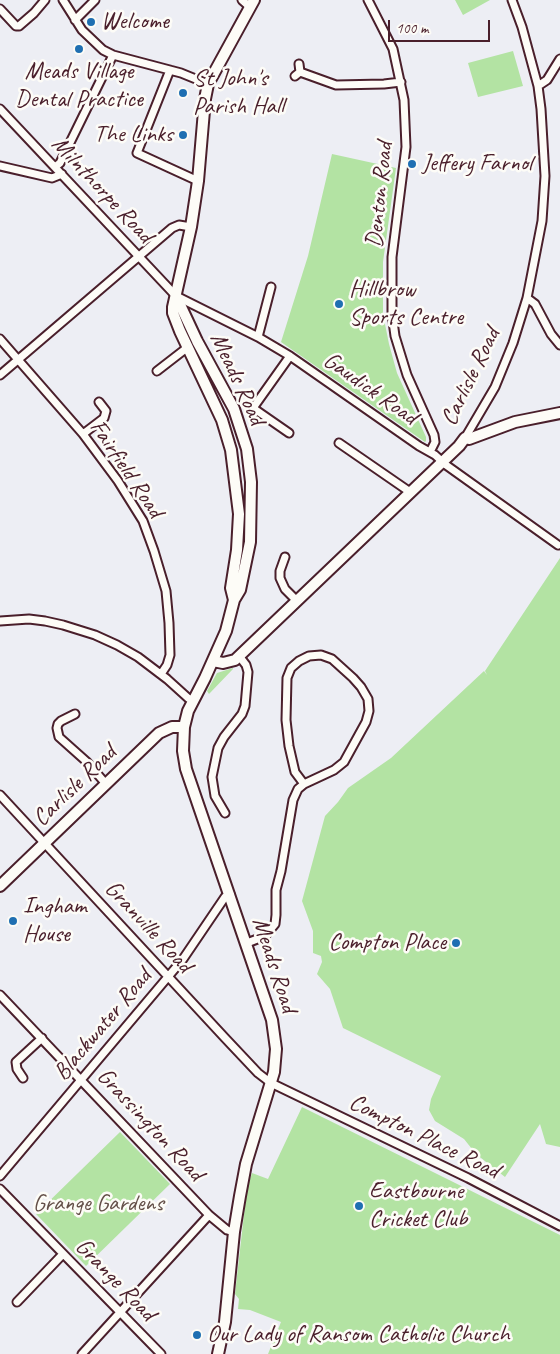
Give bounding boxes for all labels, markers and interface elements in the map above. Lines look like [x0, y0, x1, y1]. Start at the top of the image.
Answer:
place label: Welcome [101, 8, 169, 36]
scale bar [390, 10, 492, 42]
marker: Welcome [85, 16, 97, 28]
text: 100 m [396, 19, 428, 38]
marker: Meads Village Dental Practice [73, 43, 85, 55]
place label: Meads Village Dental Practice [15, 58, 143, 114]
place label: St John's Parish Hall [193, 65, 284, 121]
marker: St John's Parish Hall [177, 87, 189, 99]
place label: The Links [94, 121, 173, 149]
marker: The Links [177, 129, 189, 141]
street label: Milnthorpe Road [45, 130, 159, 250]
street label: Denton Road [360, 141, 400, 249]
place label: Jeffery Farnol [422, 150, 532, 178]
marker: Jeffery Farnol [406, 158, 418, 170]
place label: Hillbrow Sports Centre [349, 276, 463, 332]
marker: Hillbrow Sports Centre [333, 298, 345, 310]
street label: Carlisle Road [435, 323, 507, 431]
street label: Meads Road [203, 328, 271, 430]
street label: Gaudick Road [317, 346, 423, 432]
street label: Fairfield Road [83, 414, 169, 524]
street label: Carlisle Road [27, 739, 123, 833]
street label: Granville Road [98, 875, 198, 979]
place label: Ingham House [23, 893, 87, 949]
street label: Meads Road [245, 914, 303, 1016]
marker: Ingham House [7, 915, 19, 927]
place label: Compton Place [329, 929, 446, 957]
marker: Compton Place [450, 937, 462, 949]
street label: Blackwater Road [48, 963, 158, 1087]
street label: Grassington Road [90, 1062, 210, 1188]
street label: Compton Place Road [344, 1088, 504, 1186]
place label: Eastbourne Cricket Club [369, 1178, 467, 1234]
park label: Grange Gardens [33, 1190, 163, 1218]
marker: Eastbourne Cricket Club [353, 1200, 365, 1212]
street label: Grange Road [69, 1233, 161, 1327]
place label: Our Lady of Ransom Catholic Church [207, 1321, 510, 1349]
marker: Our Lady of Ransom Catholic Church [191, 1329, 203, 1341]

